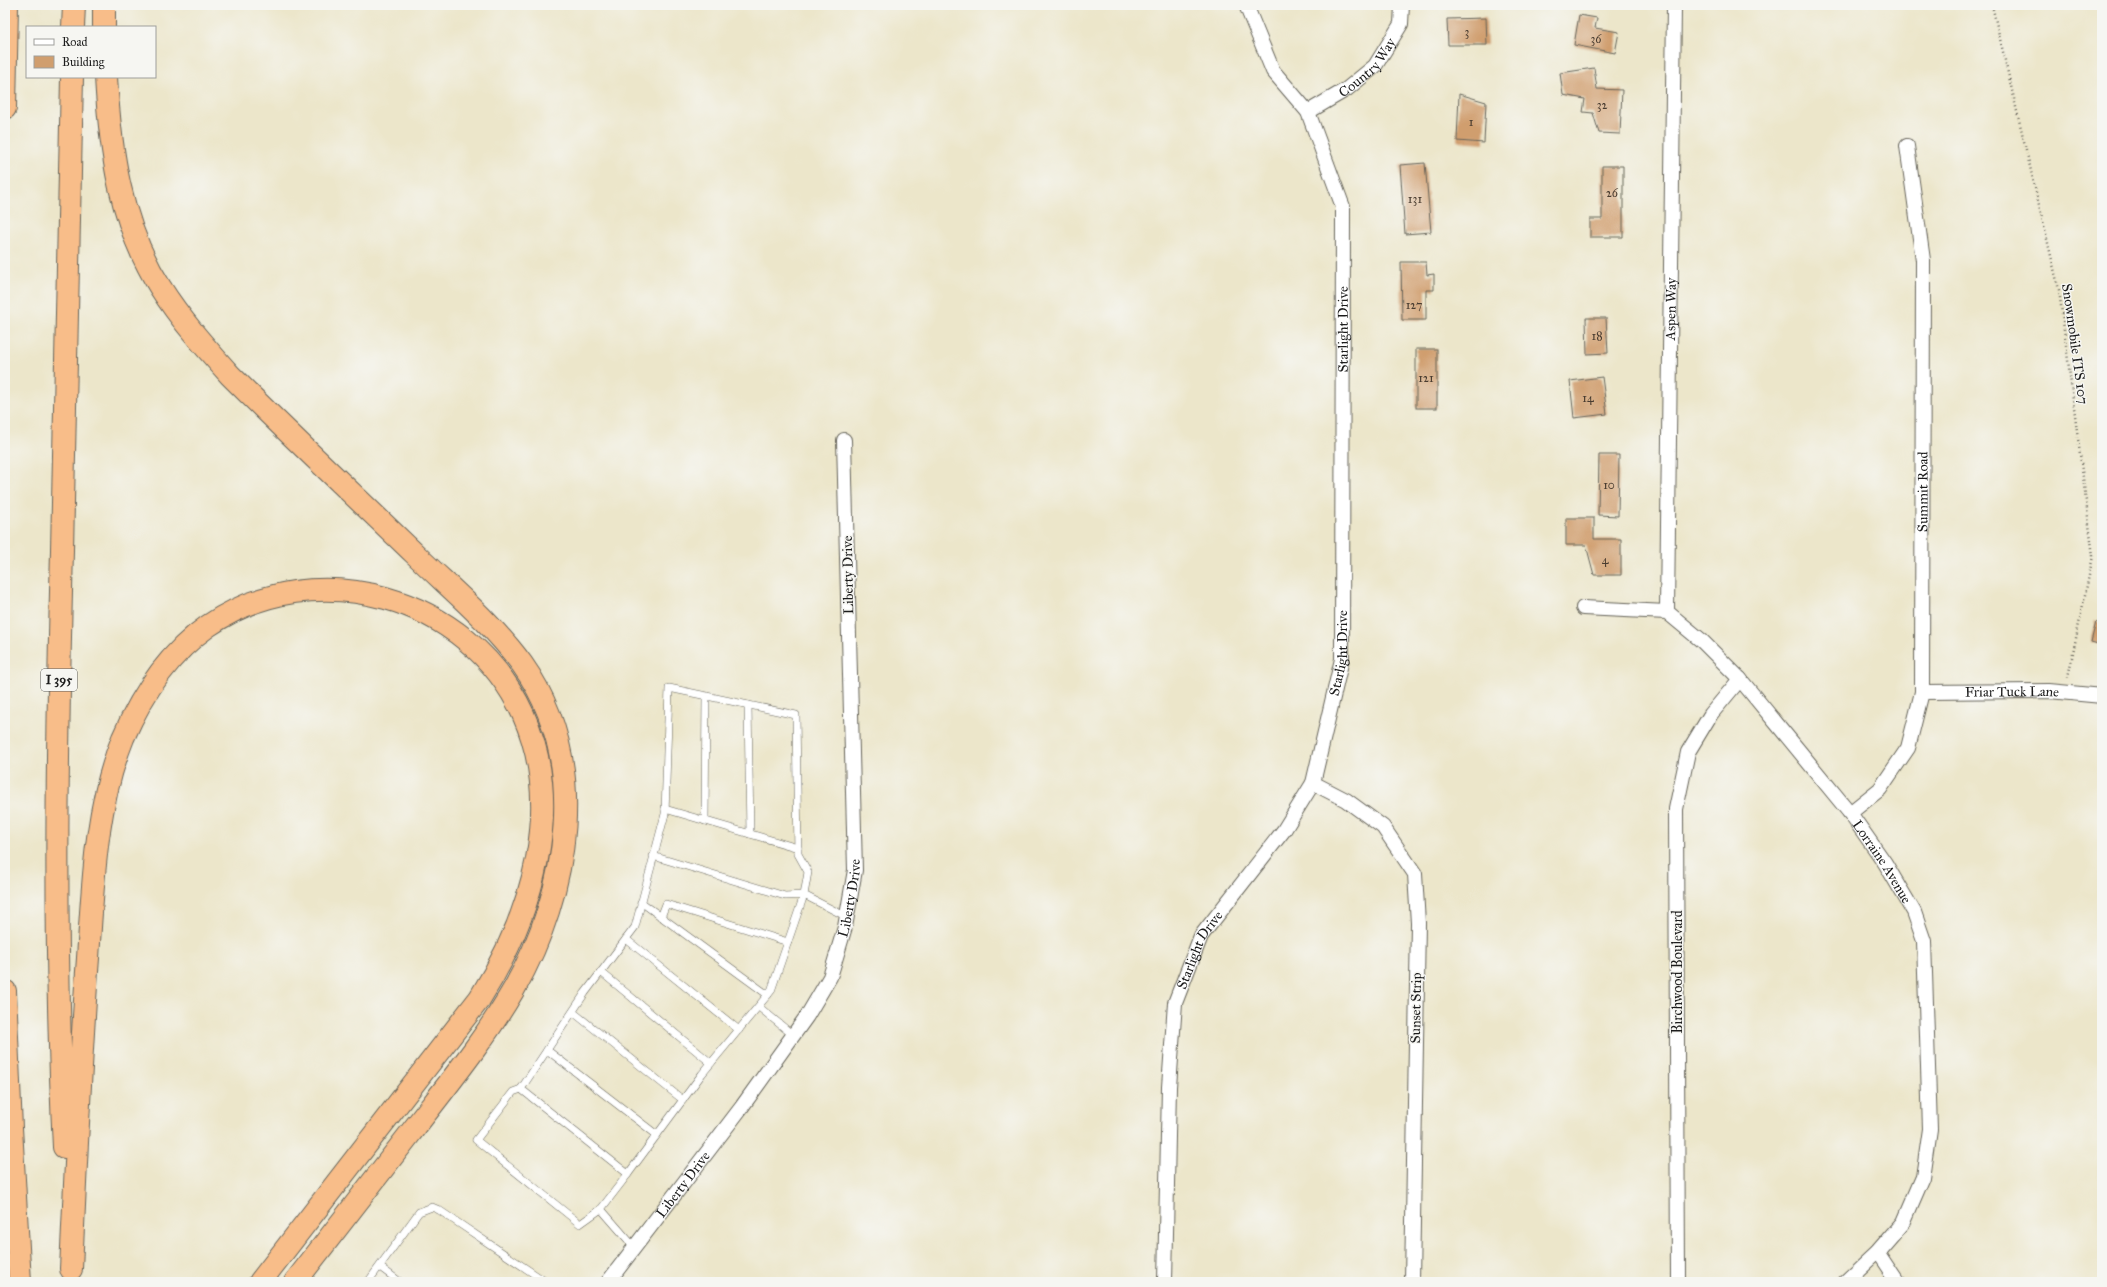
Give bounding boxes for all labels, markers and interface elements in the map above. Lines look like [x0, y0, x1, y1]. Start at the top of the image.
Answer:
house number: 3 [1465, 25, 1470, 39]
legend [26, 26, 156, 78]
house number: 36 [1591, 32, 1602, 46]
street label: Country Way [1335, 34, 1399, 101]
text: Road [62, 35, 88, 49]
text: Building [62, 55, 105, 70]
house number: 32 [1597, 98, 1607, 112]
house number: 1 [1469, 115, 1474, 129]
house number: 26 [1606, 186, 1619, 200]
house number: 131 [1408, 192, 1422, 206]
street label: Aspen Way [1662, 277, 1679, 342]
street label: Snowmobile ITS 107 [2058, 283, 2092, 405]
street label: Starlight Drive [1334, 286, 1351, 373]
house number: 127 [1406, 298, 1422, 312]
house number: 18 [1591, 329, 1603, 343]
house number: 121 [1418, 371, 1434, 385]
house number: 14 [1582, 391, 1594, 405]
street label: Summit Road [1914, 451, 1931, 532]
house number: 10 [1603, 478, 1615, 492]
street label: Liberty Drive [839, 535, 857, 615]
house number: 4 [1602, 553, 1609, 567]
street label: Starlight Drive [1325, 610, 1351, 697]
road number: I 395 [41, 669, 77, 691]
street label: Friar Tuck Lane [1965, 682, 2060, 700]
street label: Lorraine Avenue [1849, 816, 1916, 907]
street label: Liberty Drive [834, 859, 864, 939]
street label: Starlight Drive [1173, 907, 1226, 992]
street label: Birchwood Boulevard [1669, 910, 1686, 1034]
street label: Sunset Strip [1407, 972, 1425, 1044]
street label: Liberty Drive [652, 1148, 714, 1221]

